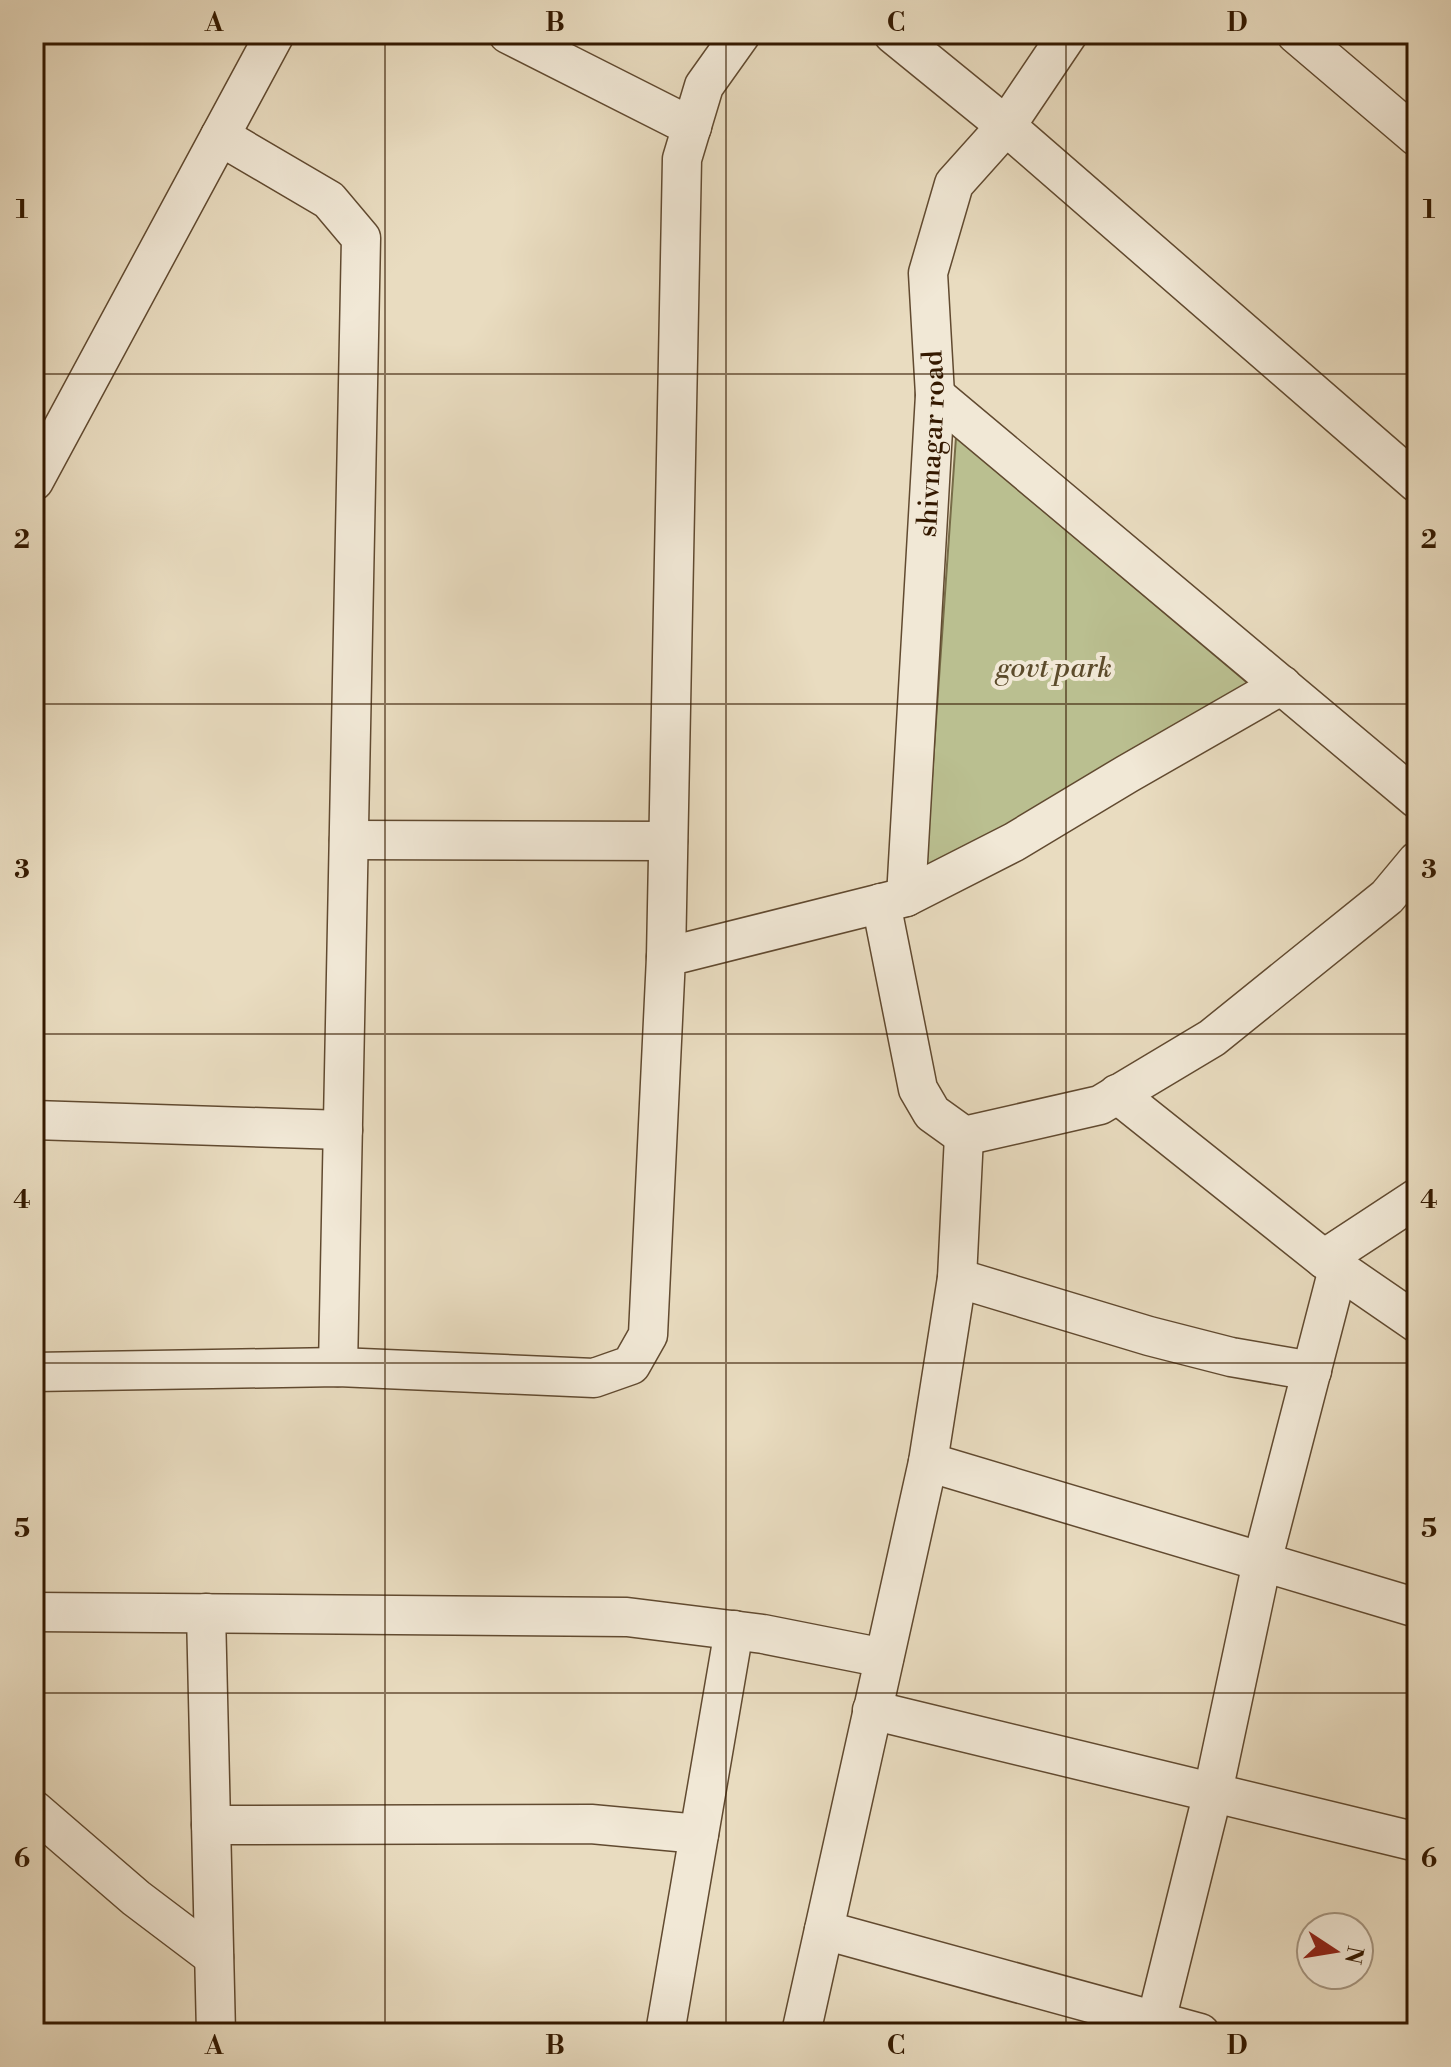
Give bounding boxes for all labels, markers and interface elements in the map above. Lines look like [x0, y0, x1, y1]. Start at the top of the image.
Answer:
text: A [204, 7, 224, 39]
text: B [545, 7, 565, 39]
text: C [887, 7, 905, 39]
text: D [1227, 7, 1247, 39]
text: 1 [16, 194, 29, 226]
text: 1 [1423, 194, 1436, 226]
street label: shivnagar road [909, 349, 953, 538]
text: 2 [14, 524, 30, 556]
text: 2 [1421, 524, 1437, 556]
park label: govt park [994, 651, 1112, 686]
text: 3 [14, 854, 30, 886]
text: 3 [1421, 854, 1437, 886]
text: 4 [13, 1184, 31, 1216]
text: 4 [1420, 1184, 1438, 1216]
text: 5 [14, 1513, 30, 1545]
text: 5 [1421, 1513, 1437, 1545]
text: 6 [14, 1843, 30, 1875]
text: 6 [1421, 1843, 1437, 1875]
north arrow [1295, 1911, 1375, 1991]
text: N [1338, 1944, 1368, 1967]
text: A [204, 2030, 224, 2062]
text: B [545, 2030, 565, 2062]
text: C [887, 2030, 905, 2062]
text: D [1227, 2030, 1247, 2062]

